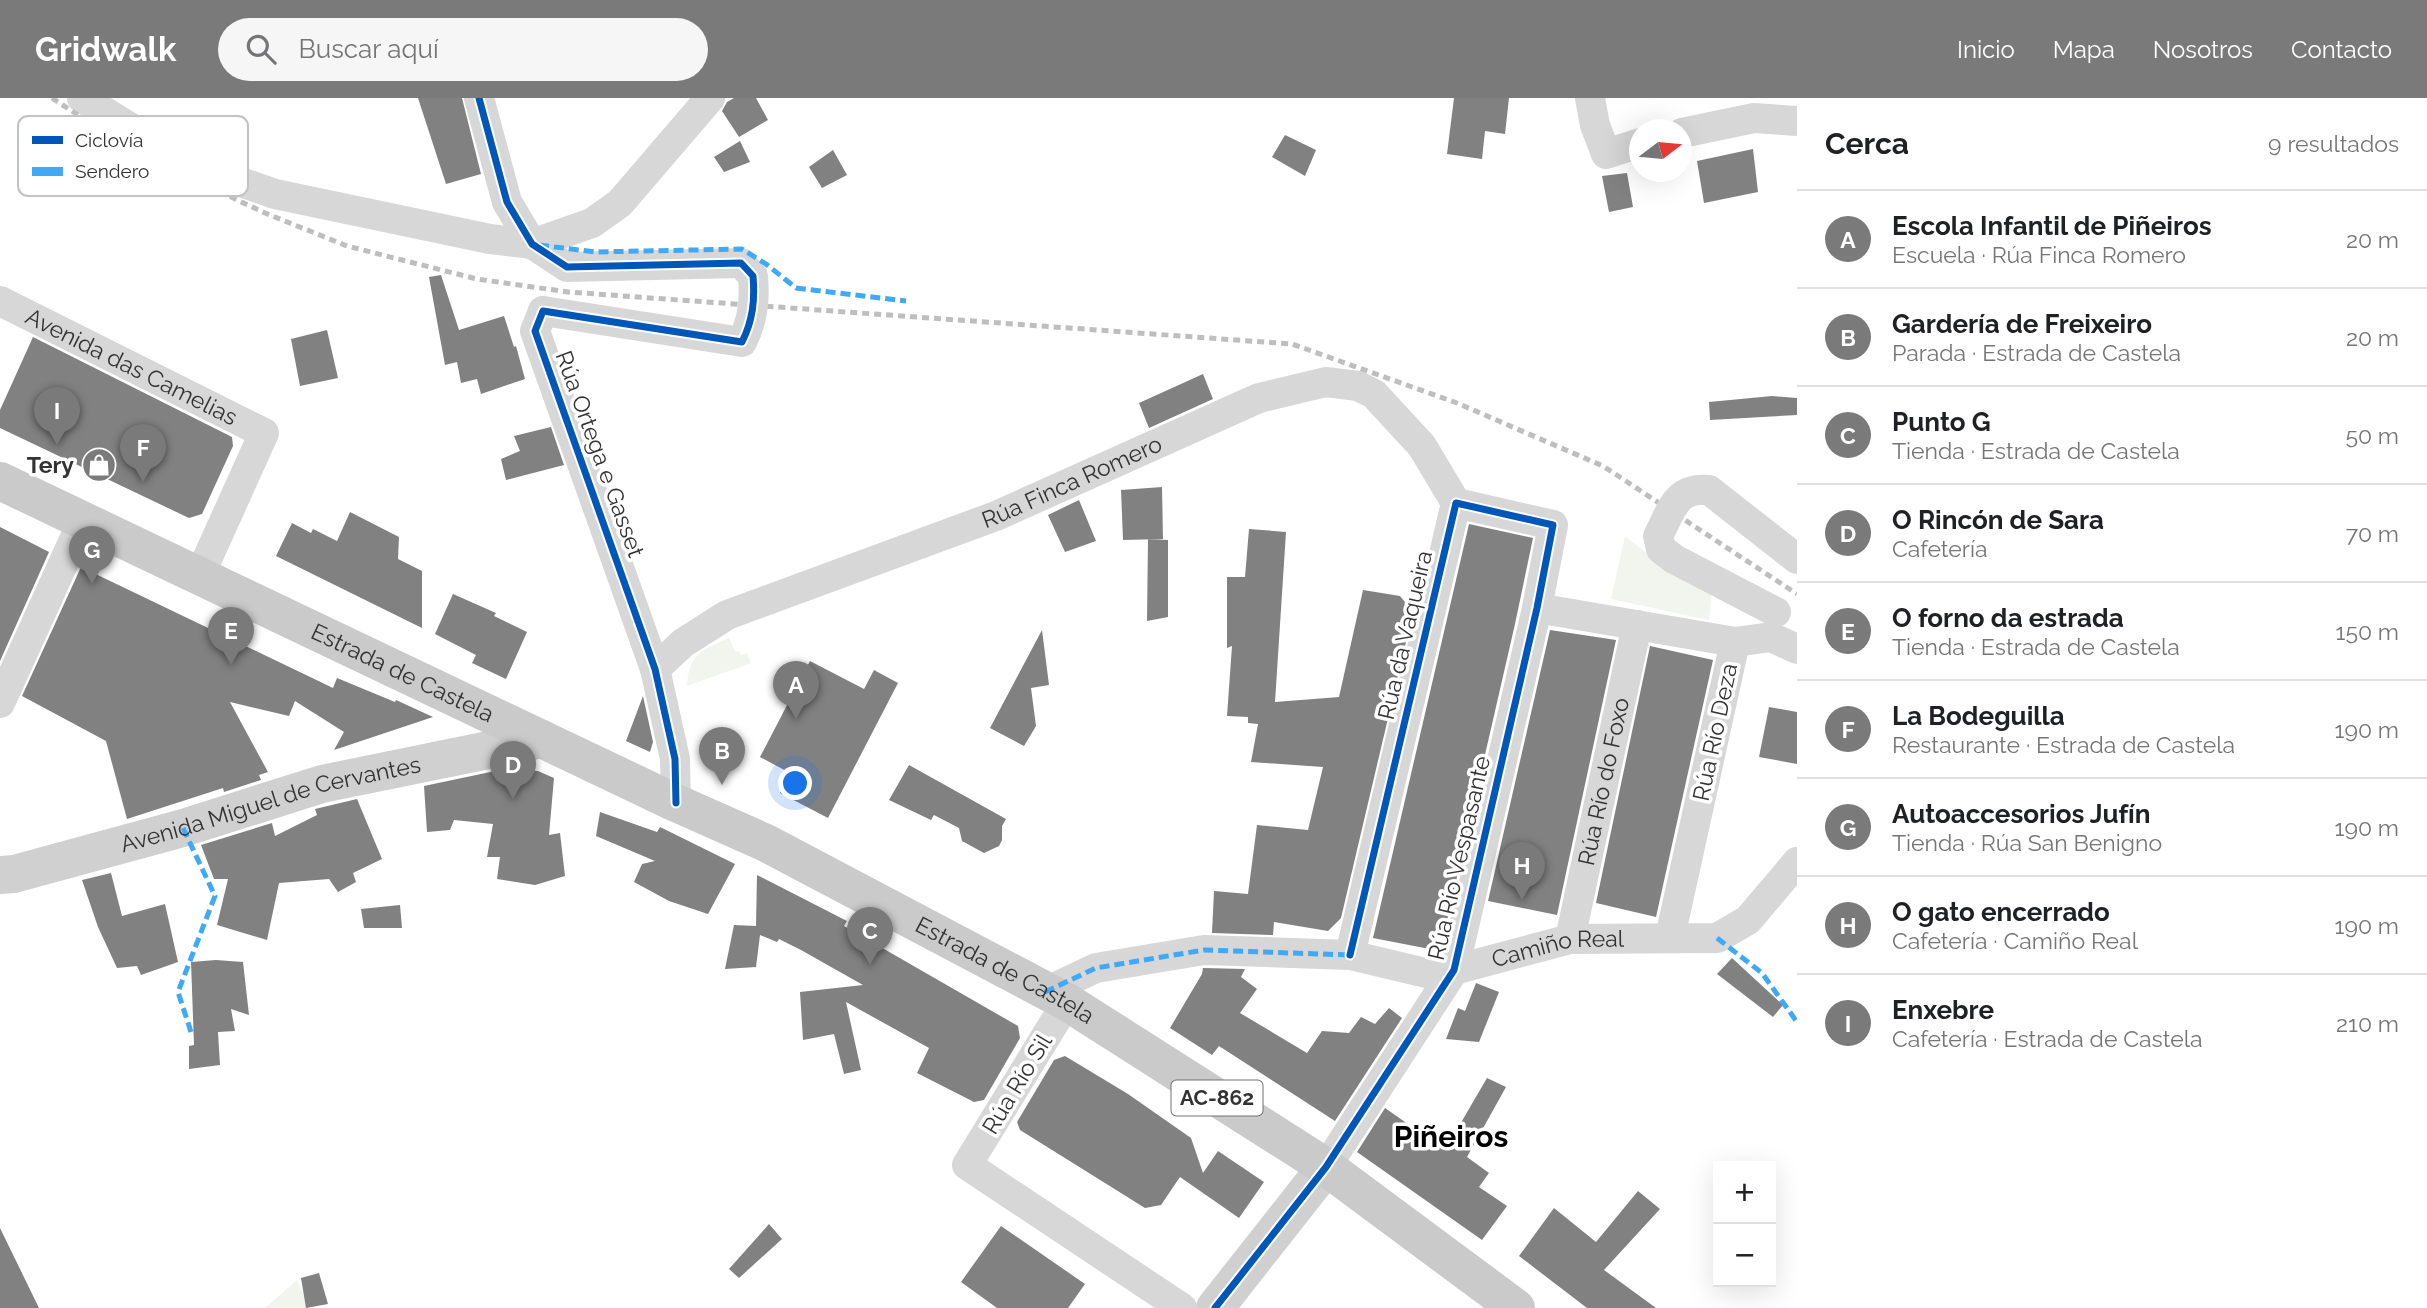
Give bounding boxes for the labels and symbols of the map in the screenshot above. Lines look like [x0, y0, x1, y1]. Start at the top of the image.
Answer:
legend [18, 116, 248, 196]
north arrow [1629, 119, 1692, 182]
text: Ciclovía [75, 129, 143, 151]
text: Sendero [75, 160, 149, 182]
street label: Avenida das Camelias [21, 302, 242, 430]
street label: Rúa Ortega e Gasset [551, 347, 650, 561]
pin: I [34, 387, 80, 445]
pin: F [120, 424, 166, 482]
street label: Rúa Finca Romero [978, 429, 1166, 533]
shop icon: Tery [80, 446, 118, 484]
place label: Tery [27, 451, 74, 478]
pin: G [69, 526, 115, 584]
street label: Rúa da Vaqueira [1372, 548, 1437, 722]
pin: E [208, 607, 254, 665]
street label: Estrada de Castela [307, 617, 499, 727]
pin: A [773, 661, 819, 719]
street label: Rúa Río Deza [1687, 661, 1742, 803]
street label: Rúa Río do Foxo [1572, 695, 1634, 868]
pin: B [699, 727, 745, 785]
pin: D [490, 741, 536, 799]
street label: Avenida Miguel de Cervantes [117, 750, 423, 857]
street label: Rúa Río Vespasante [1422, 753, 1495, 963]
your location [778, 766, 812, 800]
pin: H [1499, 842, 1545, 900]
pin: C [847, 907, 893, 965]
street label: Estrada de Castela [911, 911, 1100, 1029]
street label: Camiño Real [1489, 925, 1625, 972]
street label: Rúa Río Sil [976, 1028, 1057, 1139]
road number: AC-862 [1172, 1080, 1262, 1116]
district label: Piñeiros [1394, 1119, 1508, 1154]

